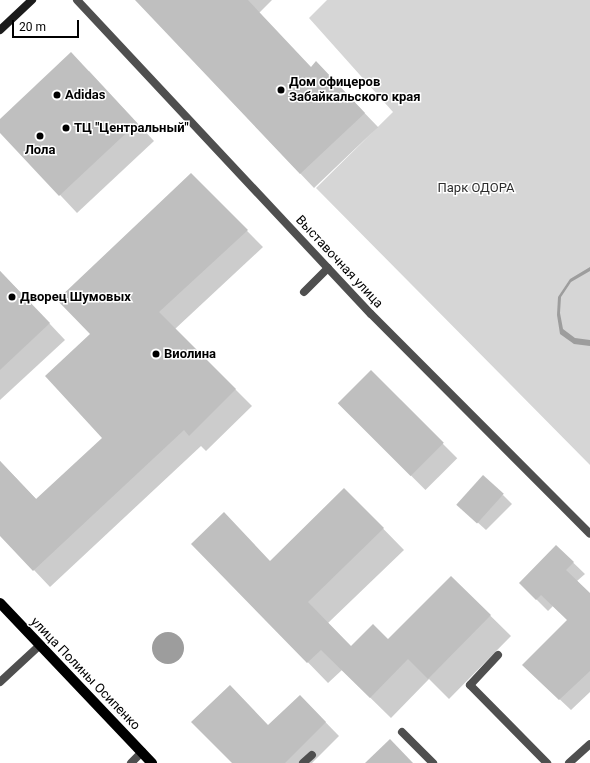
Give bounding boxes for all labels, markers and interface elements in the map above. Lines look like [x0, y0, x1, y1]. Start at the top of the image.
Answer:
scale bar [14, 12, 81, 38]
text: 20 m [19, 20, 46, 34]
place label: Дом офицеров Забайкальского края [289, 75, 421, 106]
marker: Дом офицеров Забайкальского края [276, 85, 286, 95]
place label: Adidas [65, 87, 105, 103]
marker: Adidas [52, 90, 62, 100]
place label: ТЦ "Центральный" [74, 120, 189, 136]
marker: ТЦ "Центральный" [61, 123, 71, 133]
marker: Лола [35, 131, 45, 141]
place label: Лола [25, 142, 55, 158]
park label: Парк ОДОРА [437, 180, 515, 196]
street label: Выставочная улица [292, 213, 386, 311]
place label: Дворец Шумовых [20, 289, 131, 305]
marker: Дворец Шумовых [7, 292, 17, 302]
place label: Виолина [164, 346, 216, 362]
marker: Виолина [151, 349, 161, 359]
street label: улица Полины Осипенко [27, 614, 143, 734]

